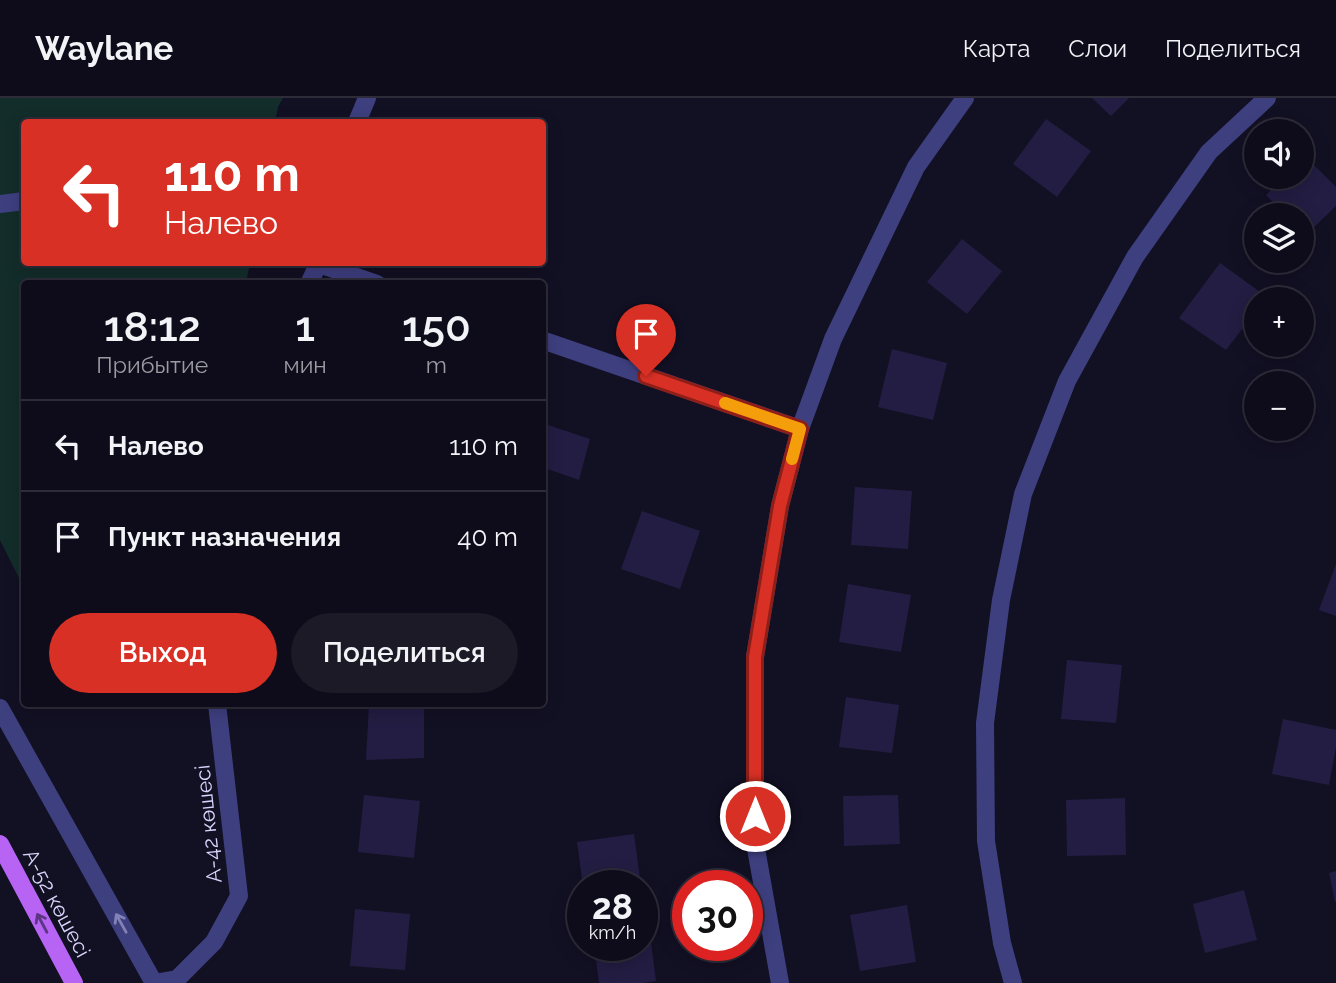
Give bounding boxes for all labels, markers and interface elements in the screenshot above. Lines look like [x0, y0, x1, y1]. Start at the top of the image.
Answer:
text: Waylane [35, 29, 173, 68]
text: Карта [963, 34, 1030, 63]
text: Слои [1068, 34, 1127, 63]
text: Поделиться [1165, 34, 1301, 63]
map controls [1244, 119, 1314, 441]
button: sound [1244, 119, 1314, 189]
text: 110 m [164, 145, 300, 202]
icon: left [49, 147, 140, 238]
button: layers [1244, 203, 1314, 273]
text: Налево [164, 204, 278, 241]
button: + [1244, 287, 1314, 357]
text: 18:12 [104, 302, 201, 351]
text: 1 [295, 302, 315, 351]
text: 150 [402, 302, 471, 351]
pin [616, 304, 676, 376]
icon: arrive [627, 315, 665, 353]
text: Прибытие [96, 351, 208, 378]
text: мин [284, 351, 327, 378]
text: m [426, 351, 447, 378]
button: − [1244, 371, 1314, 441]
icon: left [49, 427, 87, 465]
text: Налево [108, 431, 204, 461]
text: 110 m [449, 431, 518, 461]
icon: arrive [49, 518, 87, 556]
text: Пункт назначения [108, 522, 341, 552]
text: 40 m [457, 522, 518, 552]
button: Выход [49, 613, 277, 693]
button: Поделиться [291, 613, 518, 693]
street label: А-42 көшесі [189, 764, 227, 884]
position arrow [718, 779, 792, 853]
street label: А-52 көшесі [18, 845, 96, 961]
speed limit sign: 30 [672, 870, 763, 961]
text: 28 [592, 886, 633, 927]
one-way arrow [35, 913, 48, 934]
one-way arrow [114, 914, 128, 934]
text: km/h [589, 922, 636, 943]

